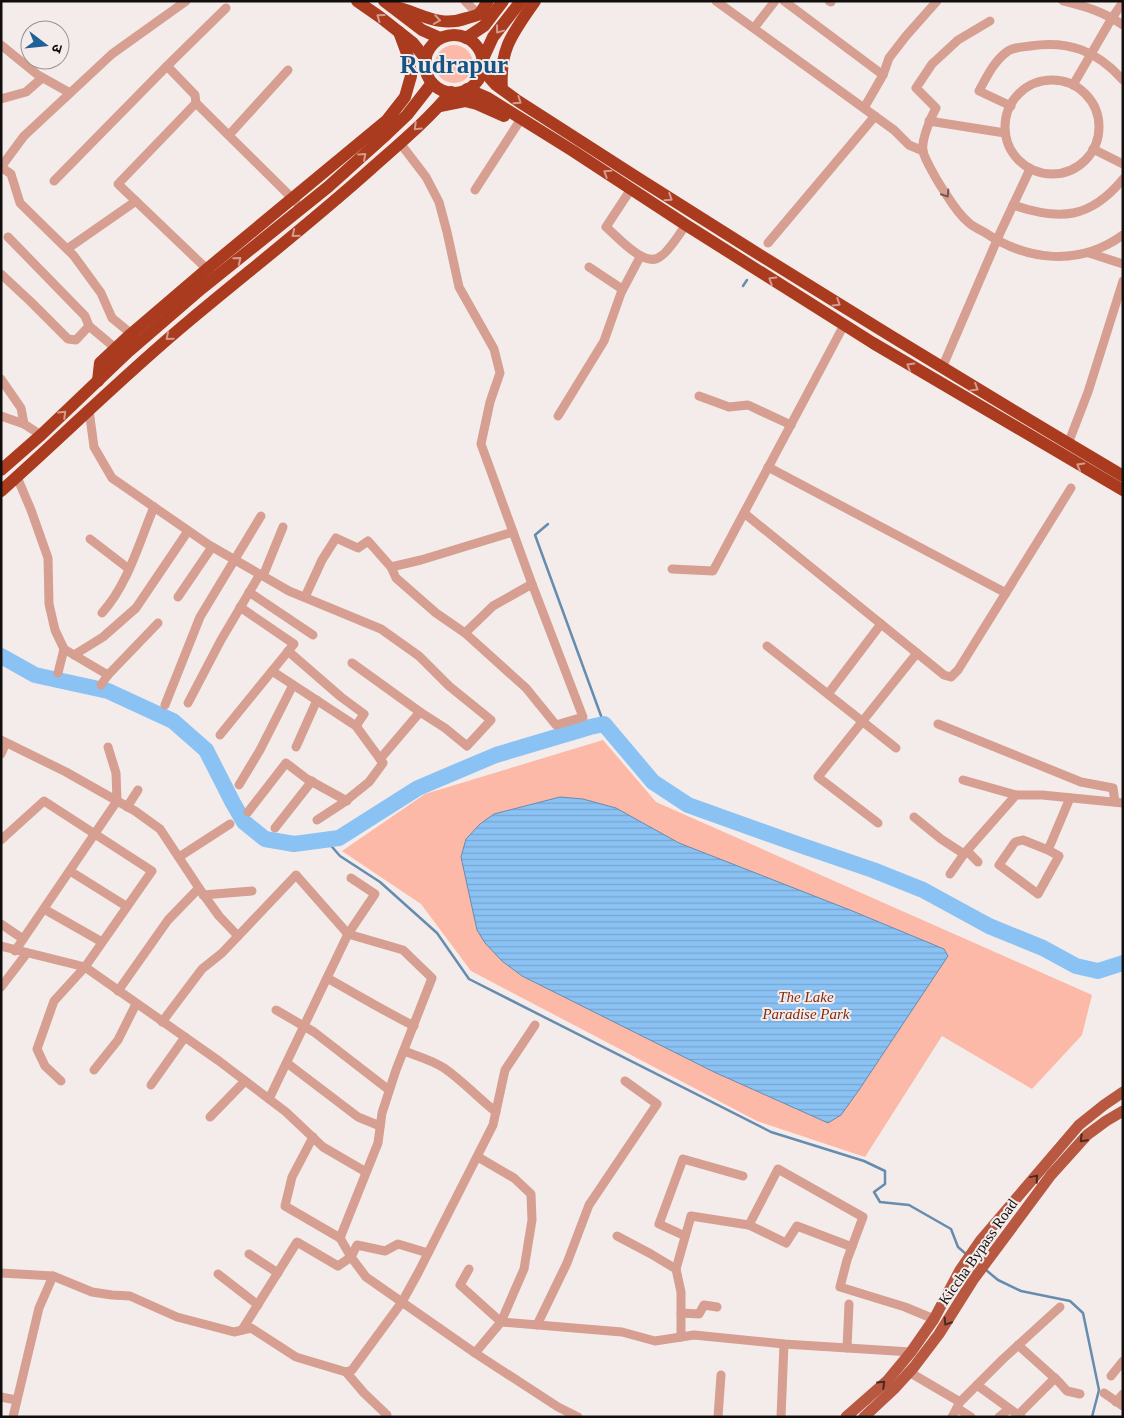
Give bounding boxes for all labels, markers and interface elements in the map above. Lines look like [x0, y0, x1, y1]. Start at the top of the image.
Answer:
one-way arrow [376, 14, 386, 23]
one-way arrow [434, 14, 442, 25]
north arrow [20, 20, 70, 70]
one-way arrow [496, 24, 505, 34]
text: उ [48, 42, 65, 55]
district label: Rudrapur [400, 51, 508, 78]
one-way arrow [512, 95, 522, 104]
one-way arrow [414, 121, 423, 130]
one-way arrow [357, 153, 366, 162]
one-way arrow [603, 169, 612, 179]
one-way arrow [940, 188, 949, 198]
one-way arrow [664, 192, 673, 202]
one-way arrow [291, 228, 300, 237]
one-way arrow [232, 256, 241, 265]
one-way arrow [769, 277, 778, 286]
one-way arrow [831, 297, 840, 306]
one-way arrow [166, 332, 175, 341]
one-way arrow [907, 362, 916, 372]
one-way arrow [970, 382, 979, 392]
one-way arrow [58, 411, 67, 420]
one-way arrow [1077, 463, 1086, 473]
park label: The Lake Paradise Park [761, 989, 850, 1022]
one-way arrow [1080, 1133, 1089, 1142]
one-way arrow [1029, 1174, 1038, 1183]
street label: Kiccha Bypass Road [936, 1196, 1021, 1308]
one-way arrow [944, 1316, 953, 1325]
one-way arrow [877, 1381, 886, 1390]

